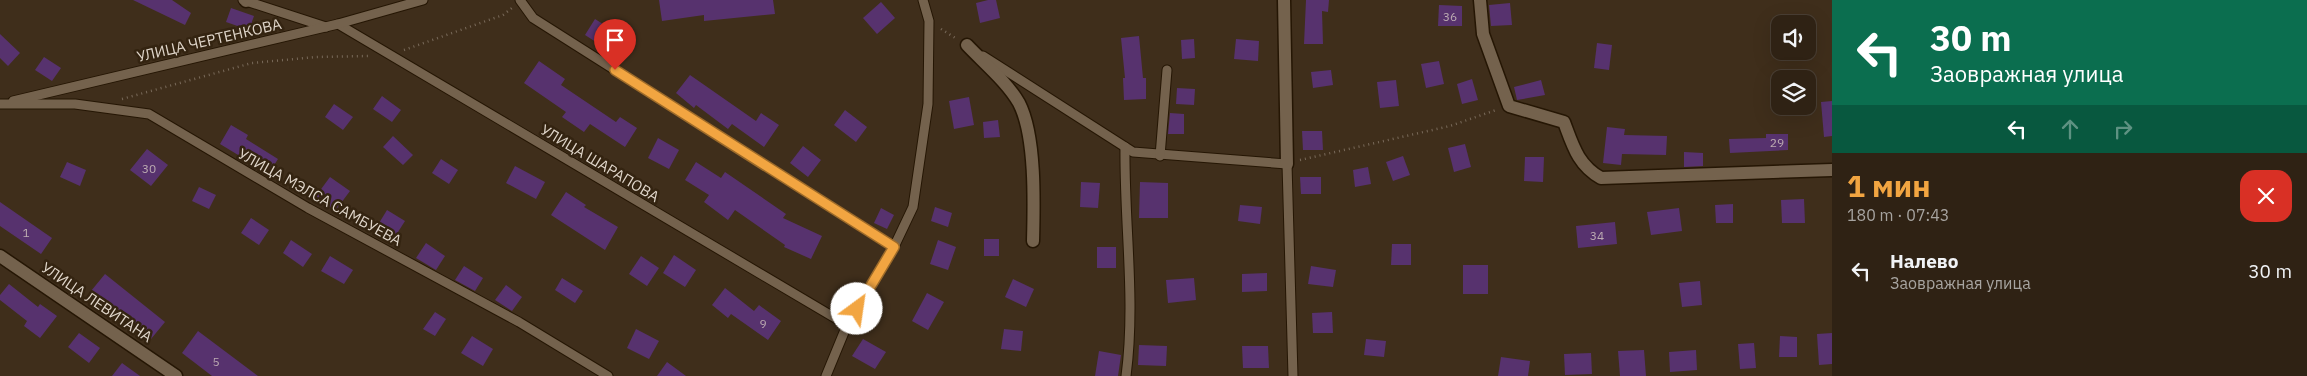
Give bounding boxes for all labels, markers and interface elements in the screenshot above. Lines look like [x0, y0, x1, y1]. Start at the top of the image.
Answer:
house number: 36 [1443, 9, 1457, 24]
street label: УЛИЦА ЧЕРТЕНКОВА [135, 14, 284, 66]
map controls [1771, 15, 1816, 115]
button: sound [1771, 15, 1816, 60]
text: 30 m [1930, 15, 2012, 61]
pin [594, 19, 636, 70]
icon: left [1847, 20, 1912, 85]
icon: arrive [601, 26, 629, 54]
text: Заовражная улица [1930, 59, 2123, 88]
button: layers [1771, 70, 1816, 115]
icon: left [2003, 115, 2031, 143]
icon: ahead [2056, 115, 2084, 143]
icon: right [2109, 115, 2137, 143]
street label: УЛИЦА ШАРАПОВА [537, 120, 663, 206]
house number: 29 [1770, 135, 1784, 150]
street label: УЛИЦА МЭЛСА САМБУЕВА [235, 144, 406, 250]
house number: 30 [142, 161, 156, 176]
text: 1 мин [1847, 166, 1931, 205]
button: close [2240, 170, 2292, 222]
text: 180 m · 07:43 [1847, 205, 1949, 225]
house number: 1 [22, 225, 30, 240]
house number: 34 [1590, 228, 1604, 243]
text: Налево [1890, 249, 1959, 273]
icon: left [1847, 257, 1875, 285]
street label: УЛИЦА ЛЕВИТАНА [38, 258, 157, 346]
text: 30 m [2248, 259, 2292, 283]
text: Заовражная улица [1890, 273, 2031, 293]
position arrow [830, 282, 882, 334]
house number: 9 [759, 316, 767, 331]
house number: 5 [212, 354, 220, 369]

